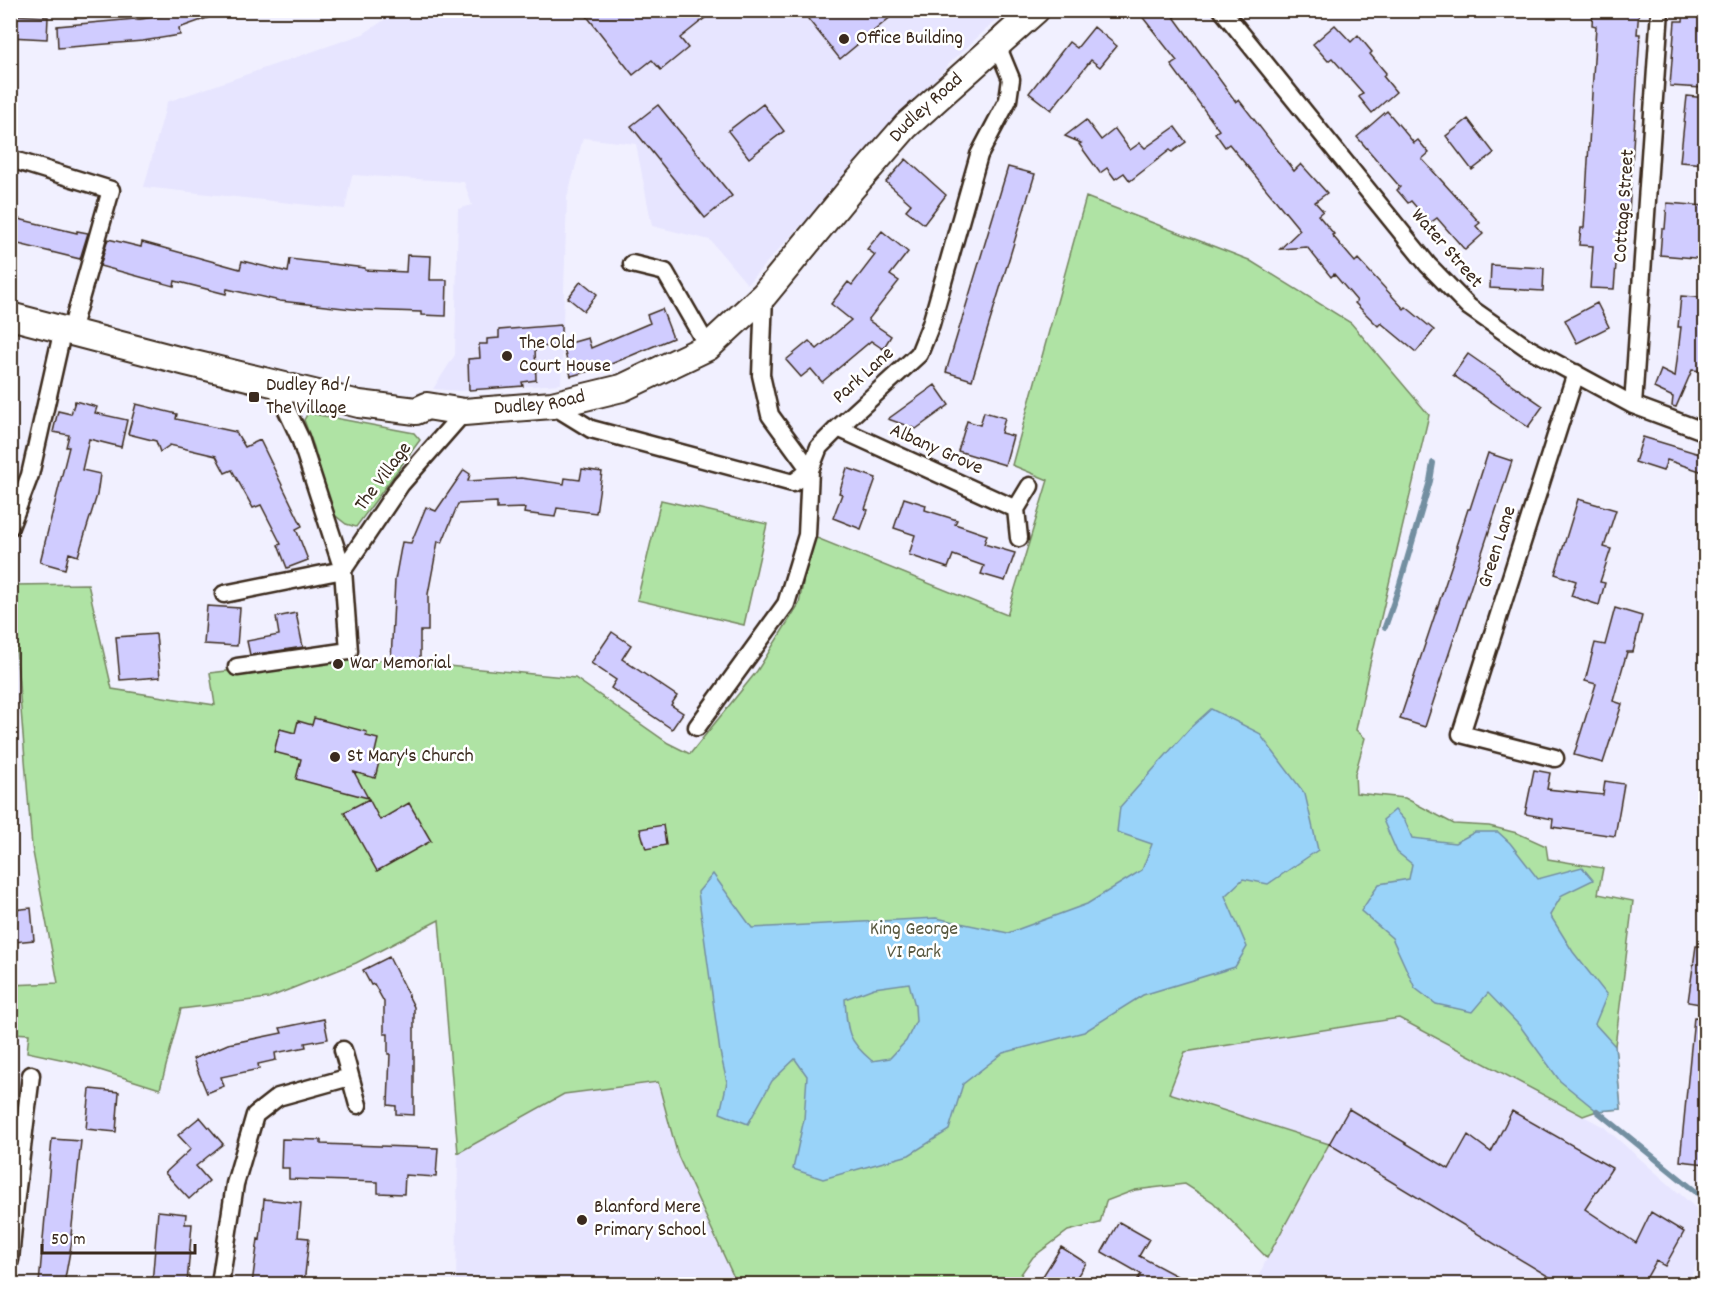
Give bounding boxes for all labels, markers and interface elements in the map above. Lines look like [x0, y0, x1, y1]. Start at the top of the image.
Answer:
place label: Office Building [856, 25, 963, 53]
marker: Office Building [837, 32, 851, 46]
street label: Dudley Road [883, 67, 970, 149]
street label: Cottage Street [1607, 148, 1643, 264]
street label: Water Street [1403, 203, 1489, 295]
place label: The Old Court House [519, 330, 611, 381]
street label: Park Lane [827, 341, 901, 411]
marker: The Old Court House [500, 349, 514, 363]
place label: Dudley Rd / The Village [266, 372, 350, 423]
street label: Dudley Road [493, 383, 588, 424]
marker: Dudley Rd / The Village [247, 390, 261, 404]
street label: Albany Grove [885, 417, 987, 483]
street label: The Village [349, 436, 419, 517]
street label: Green Lane [1472, 502, 1524, 592]
place label: War Memorial [350, 650, 451, 678]
marker: War Memorial [331, 657, 345, 671]
place label: St Mary's Church [347, 743, 474, 771]
marker: St Mary's Church [328, 750, 342, 764]
park label: King George VI Park [870, 916, 958, 967]
place label: Blanford Mere Primary School [594, 1194, 706, 1245]
marker: Blanford Mere Primary School [575, 1213, 589, 1227]
scale bar [42, 1217, 195, 1255]
text: 50 m [51, 1228, 86, 1253]

